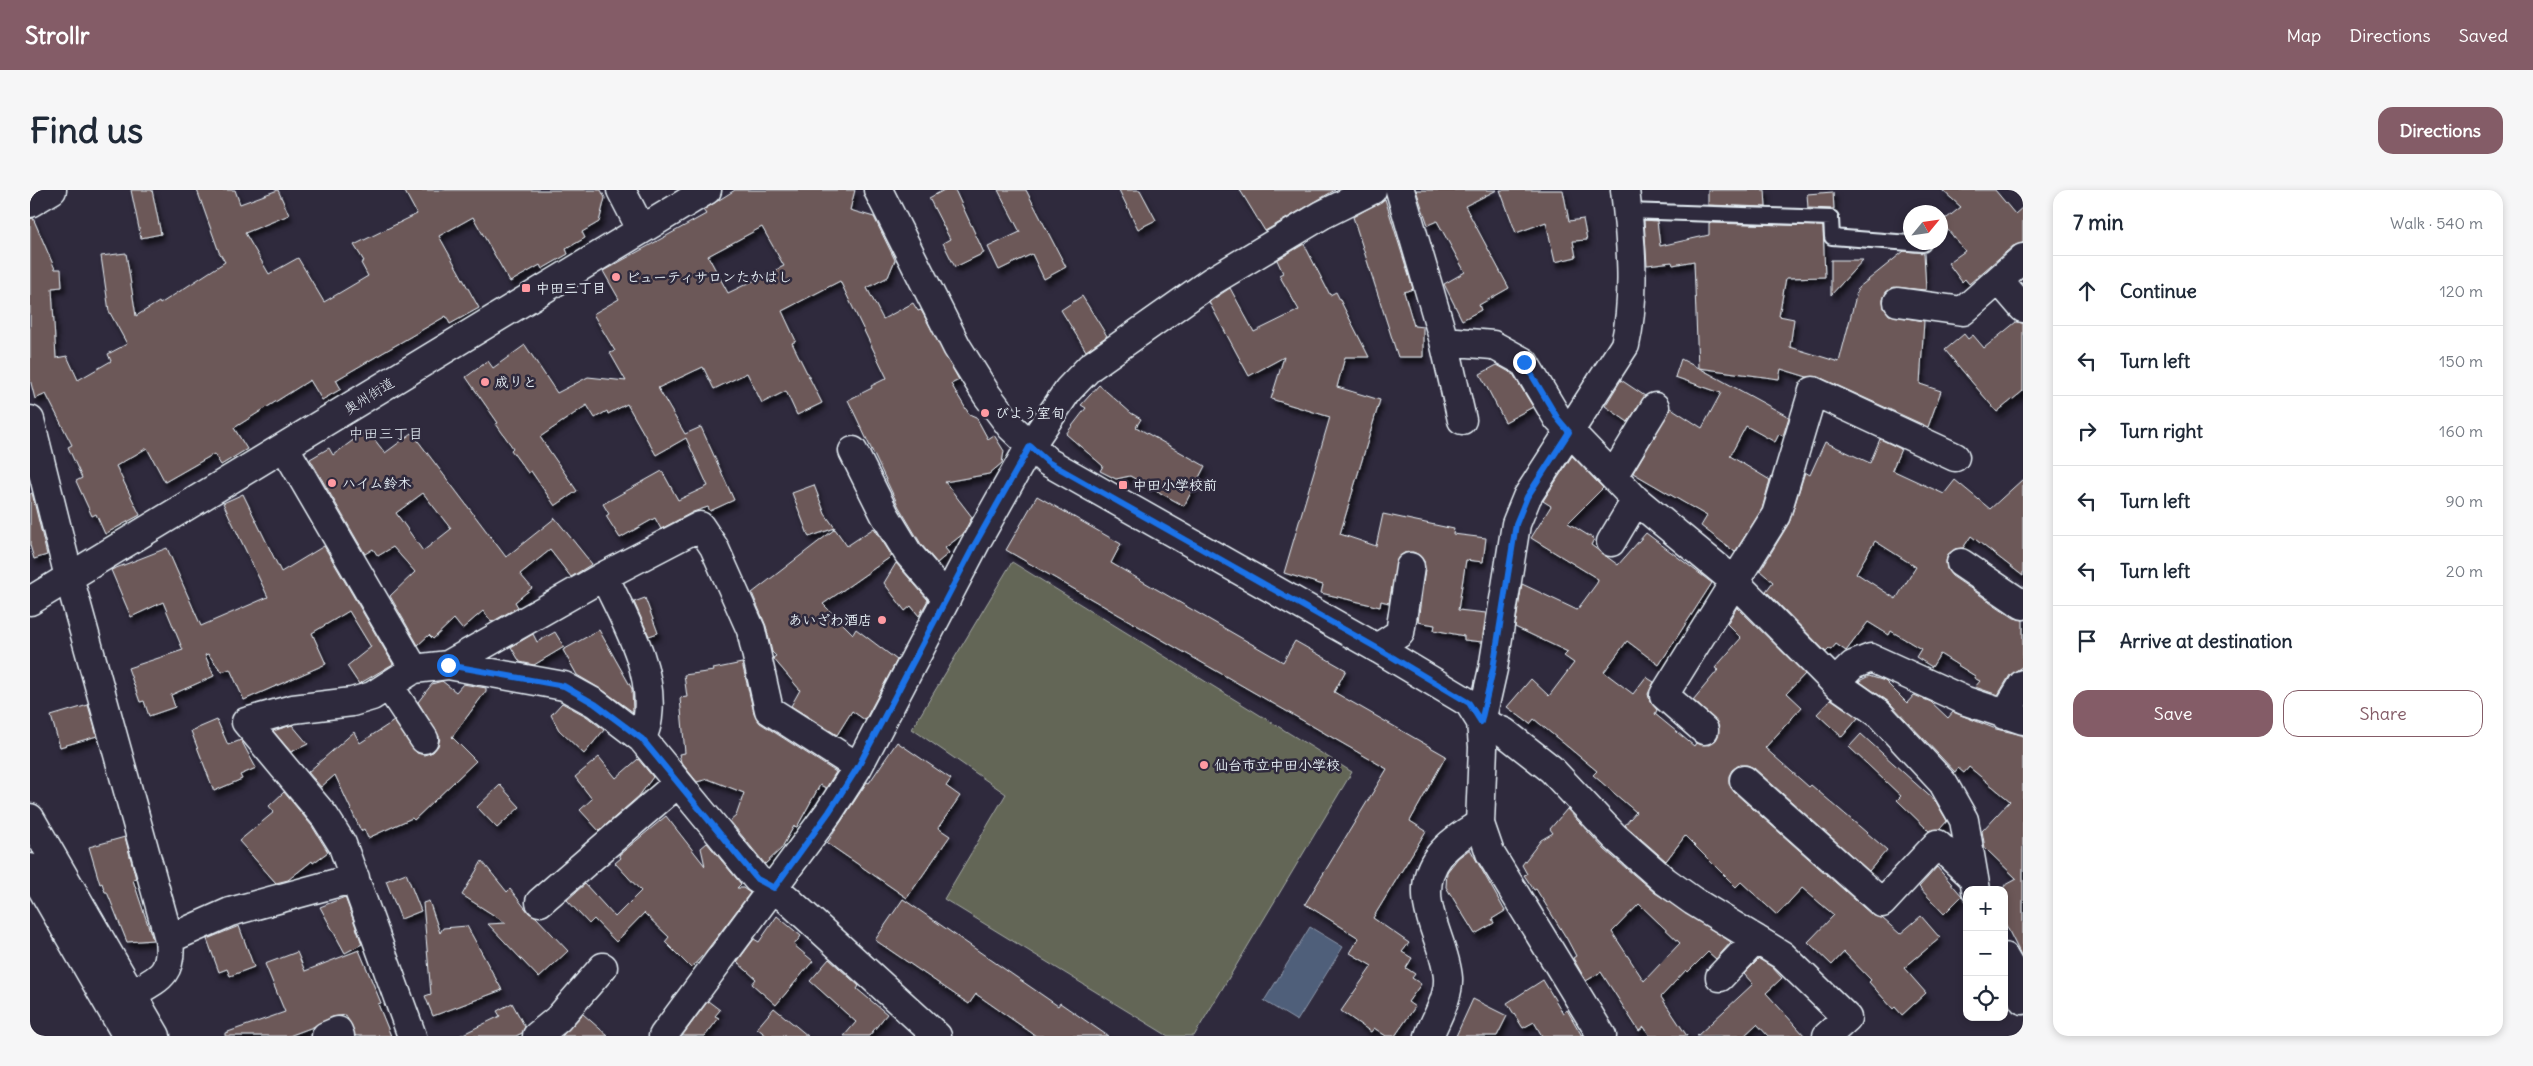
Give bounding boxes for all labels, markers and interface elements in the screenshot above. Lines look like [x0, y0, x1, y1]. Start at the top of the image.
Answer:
text: Strollr [25, 20, 90, 50]
text: Map [2286, 24, 2321, 47]
text: Directions [2349, 24, 2431, 47]
text: Saved [2459, 24, 2508, 47]
button: Directions [2378, 107, 2503, 154]
text: Find us [30, 108, 143, 152]
north arrow [1903, 205, 1948, 250]
text: 7 min [2073, 209, 2124, 236]
text: Walk · 540 m [2390, 213, 2483, 233]
place label: ビューティサロンたかはし [626, 268, 792, 286]
marker: ビューティサロンたかはし [610, 271, 622, 283]
icon: ahead [2073, 277, 2101, 305]
place label: 中田三丁目 [536, 279, 606, 297]
text: Continue [2120, 279, 2197, 303]
text: 120 m [2440, 281, 2483, 301]
marker: 中田三丁目 [520, 282, 532, 294]
icon: left [2073, 347, 2101, 375]
text: Turn left [2120, 349, 2190, 373]
route end [1513, 351, 1536, 374]
text: 150 m [2439, 351, 2483, 371]
place label: 成りと [495, 373, 537, 391]
street label: 奥州街道 [340, 374, 398, 418]
marker: 成りと [479, 376, 491, 388]
place label: びよう室旬 [995, 404, 1065, 422]
marker: びよう室旬 [979, 407, 991, 419]
icon: right [2073, 417, 2101, 445]
text: Turn right [2120, 419, 2203, 443]
text: 160 m [2439, 421, 2483, 441]
district label: 中田三丁目 [348, 424, 424, 443]
place label: ハイム鈴木 [342, 474, 411, 492]
place label: 中田小学校前 [1133, 476, 1217, 494]
marker: ハイム鈴木 [326, 477, 338, 489]
marker: 中田小学校前 [1117, 479, 1129, 491]
icon: left [2073, 487, 2101, 515]
text: Turn left [2120, 489, 2190, 513]
text: 90 m [2445, 491, 2483, 511]
icon: left [2073, 557, 2101, 585]
text: Turn left [2120, 559, 2190, 583]
text: 20 m [2446, 561, 2483, 581]
place label: あいざわ酒店 [788, 611, 872, 629]
marker: あいざわ酒店 [876, 614, 888, 626]
icon: arrive [2073, 627, 2101, 655]
text: Arrive at destination [2120, 629, 2293, 653]
route start [437, 654, 460, 677]
button: Save [2073, 690, 2273, 737]
button: Share [2283, 690, 2483, 737]
place label: 仙台市立中田小学校 [1214, 756, 1340, 774]
marker: 仙台市立中田小学校 [1198, 759, 1210, 771]
map controls [1963, 886, 2008, 1021]
button: + [1963, 886, 2008, 931]
button: − [1963, 931, 2008, 976]
button: locate [1963, 976, 2008, 1021]

